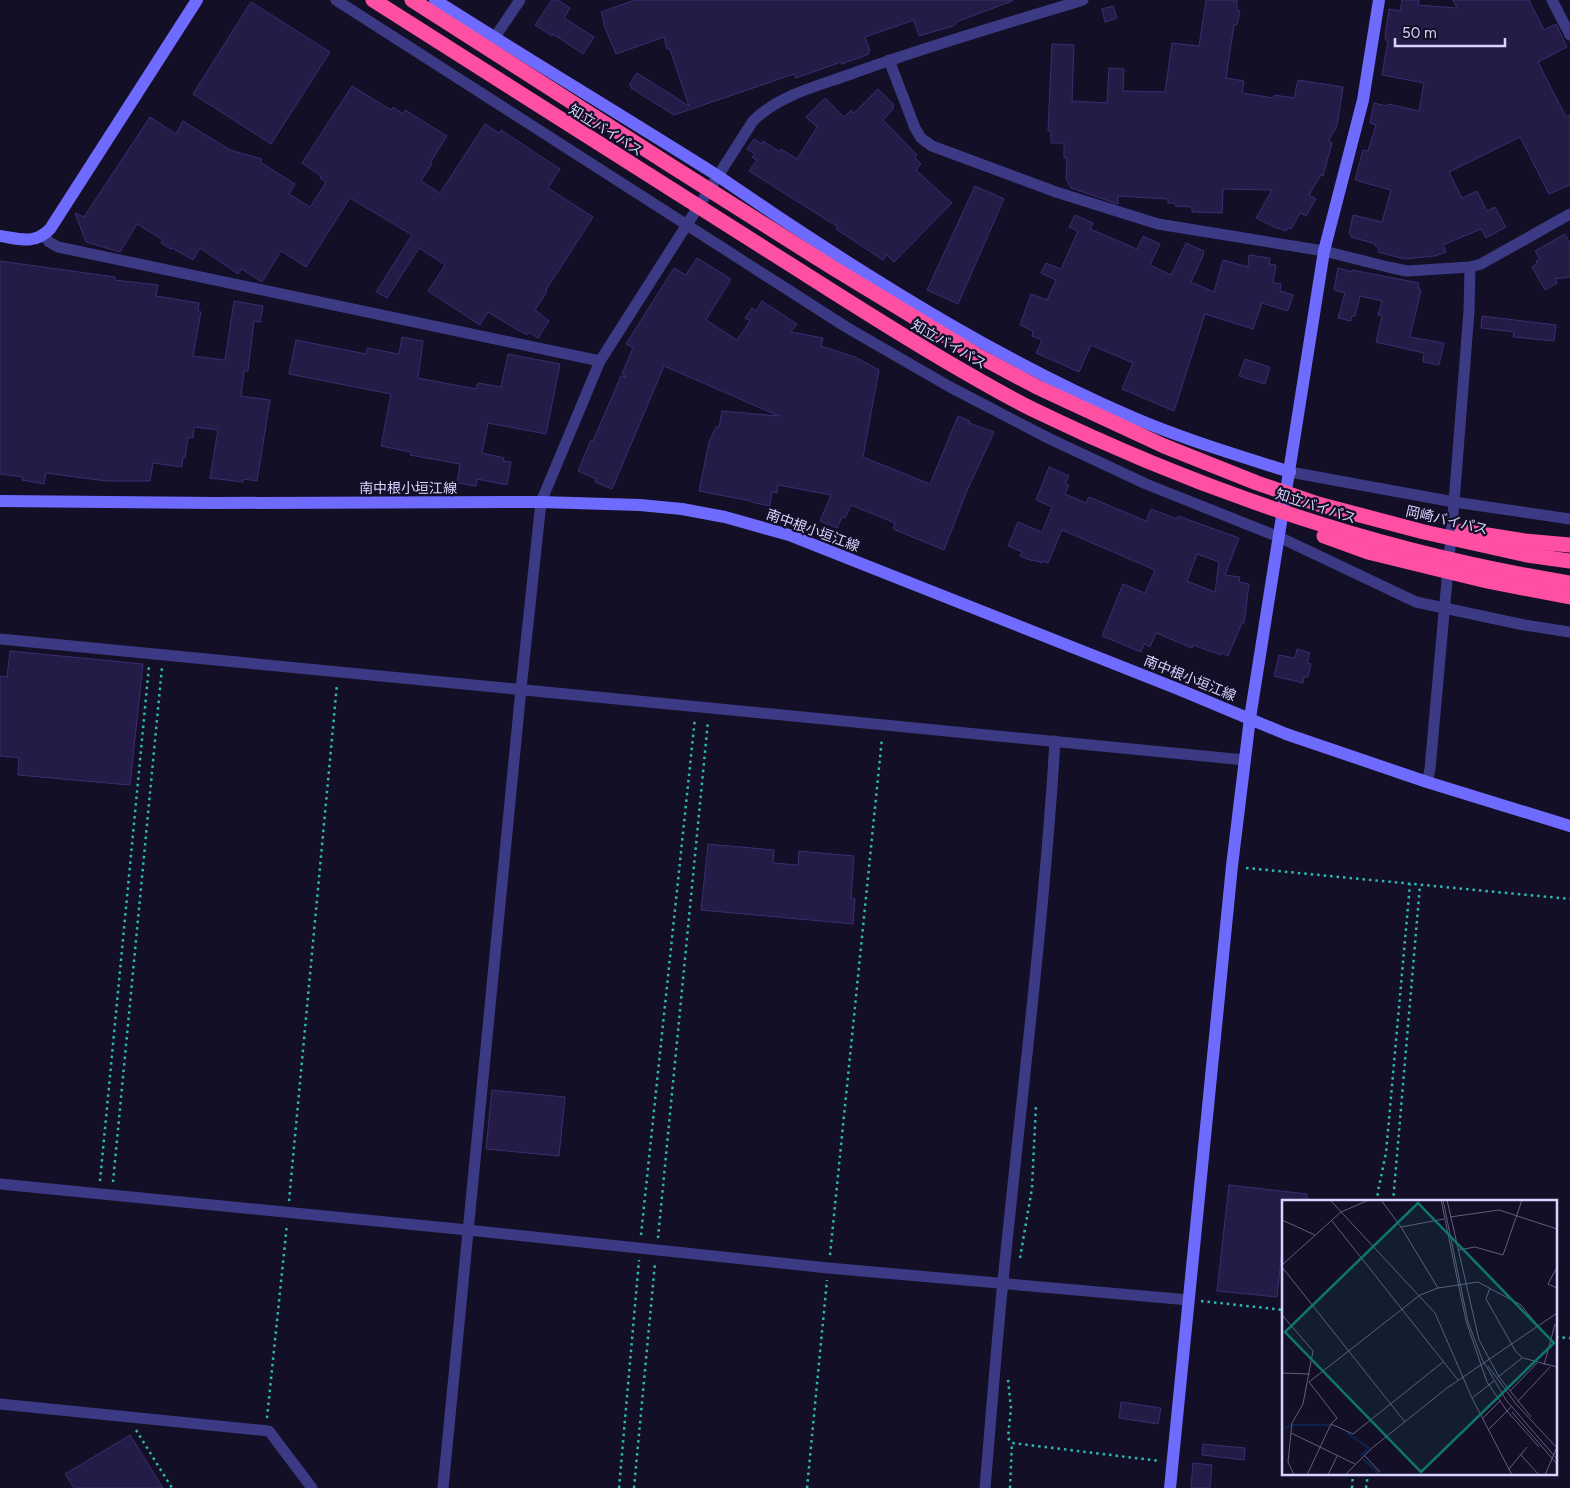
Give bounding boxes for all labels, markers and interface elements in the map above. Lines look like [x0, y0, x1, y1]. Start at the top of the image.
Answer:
scale bar [1395, 15, 1505, 47]
text: 50 m [1402, 24, 1437, 42]
street label: 知立バイパス [566, 101, 646, 160]
street label: 知立バイパス [908, 316, 989, 373]
street label: 南中根小垣江線 [359, 480, 457, 497]
street label: 知立バイパス [1273, 485, 1358, 527]
street label: 岡崎バイパス [1404, 503, 1490, 538]
street label: 南中根小垣江線 [764, 506, 862, 555]
street label: 南中根小垣江線 [1141, 652, 1238, 705]
inset map [1282, 1200, 1558, 1476]

